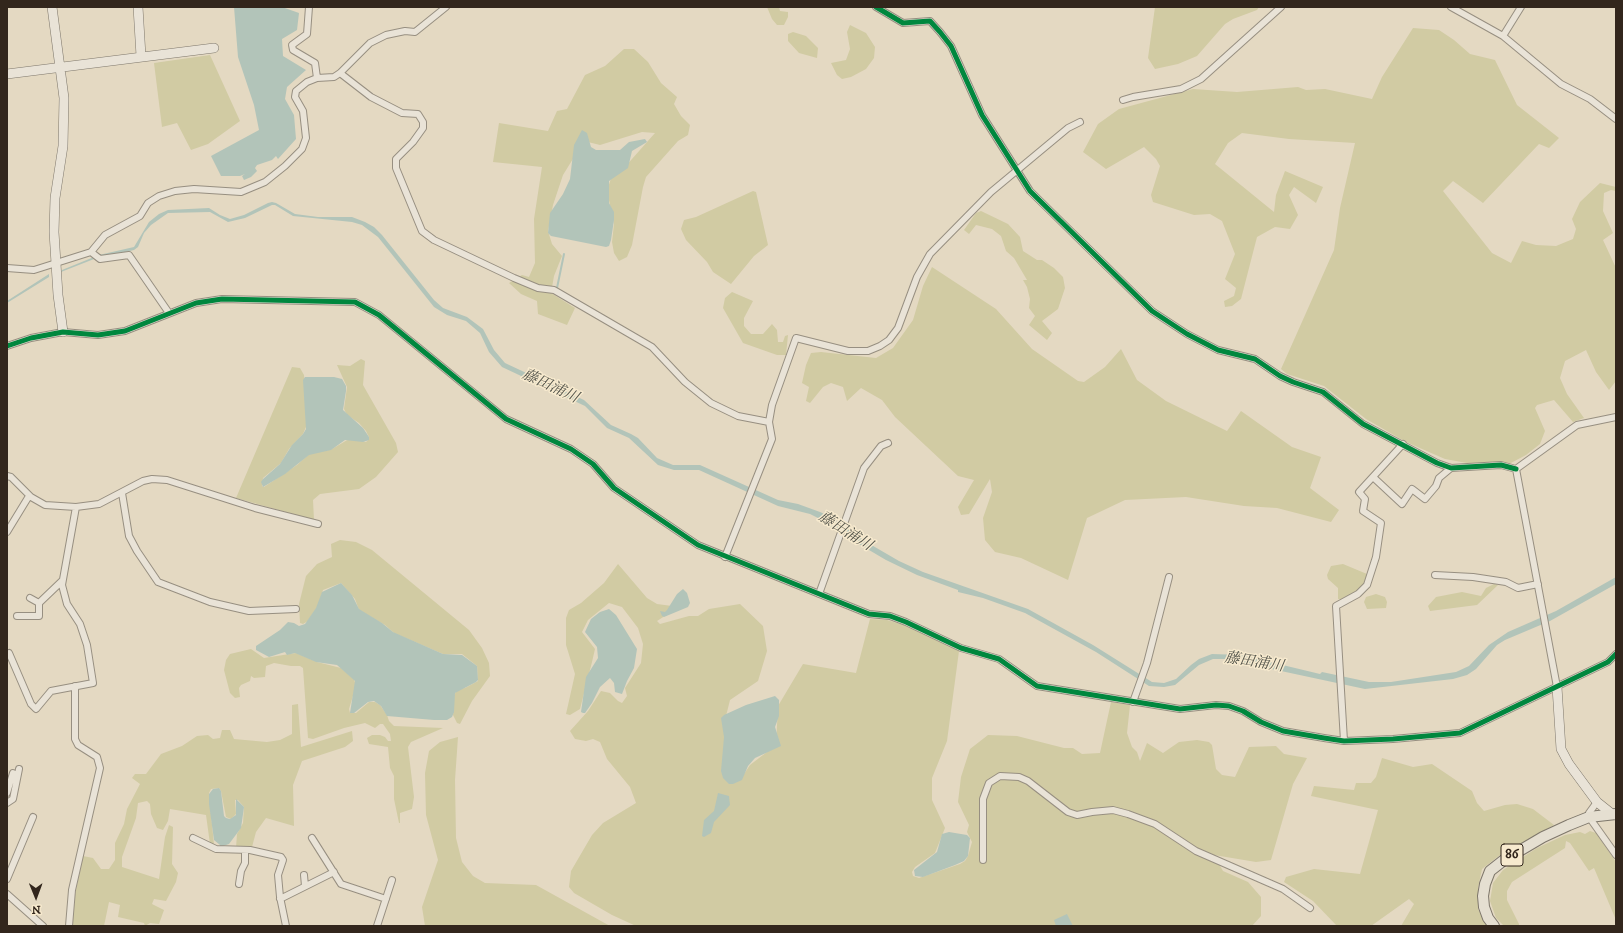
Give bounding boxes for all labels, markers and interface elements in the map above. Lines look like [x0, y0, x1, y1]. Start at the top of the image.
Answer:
water label: 藤田浦川 [519, 366, 581, 408]
water label: 藤田浦川 [815, 508, 875, 556]
water label: 藤田浦川 [1223, 649, 1285, 677]
road number: 86 [1501, 844, 1523, 866]
north arrow [16, 877, 56, 917]
text: N [32, 902, 41, 916]

